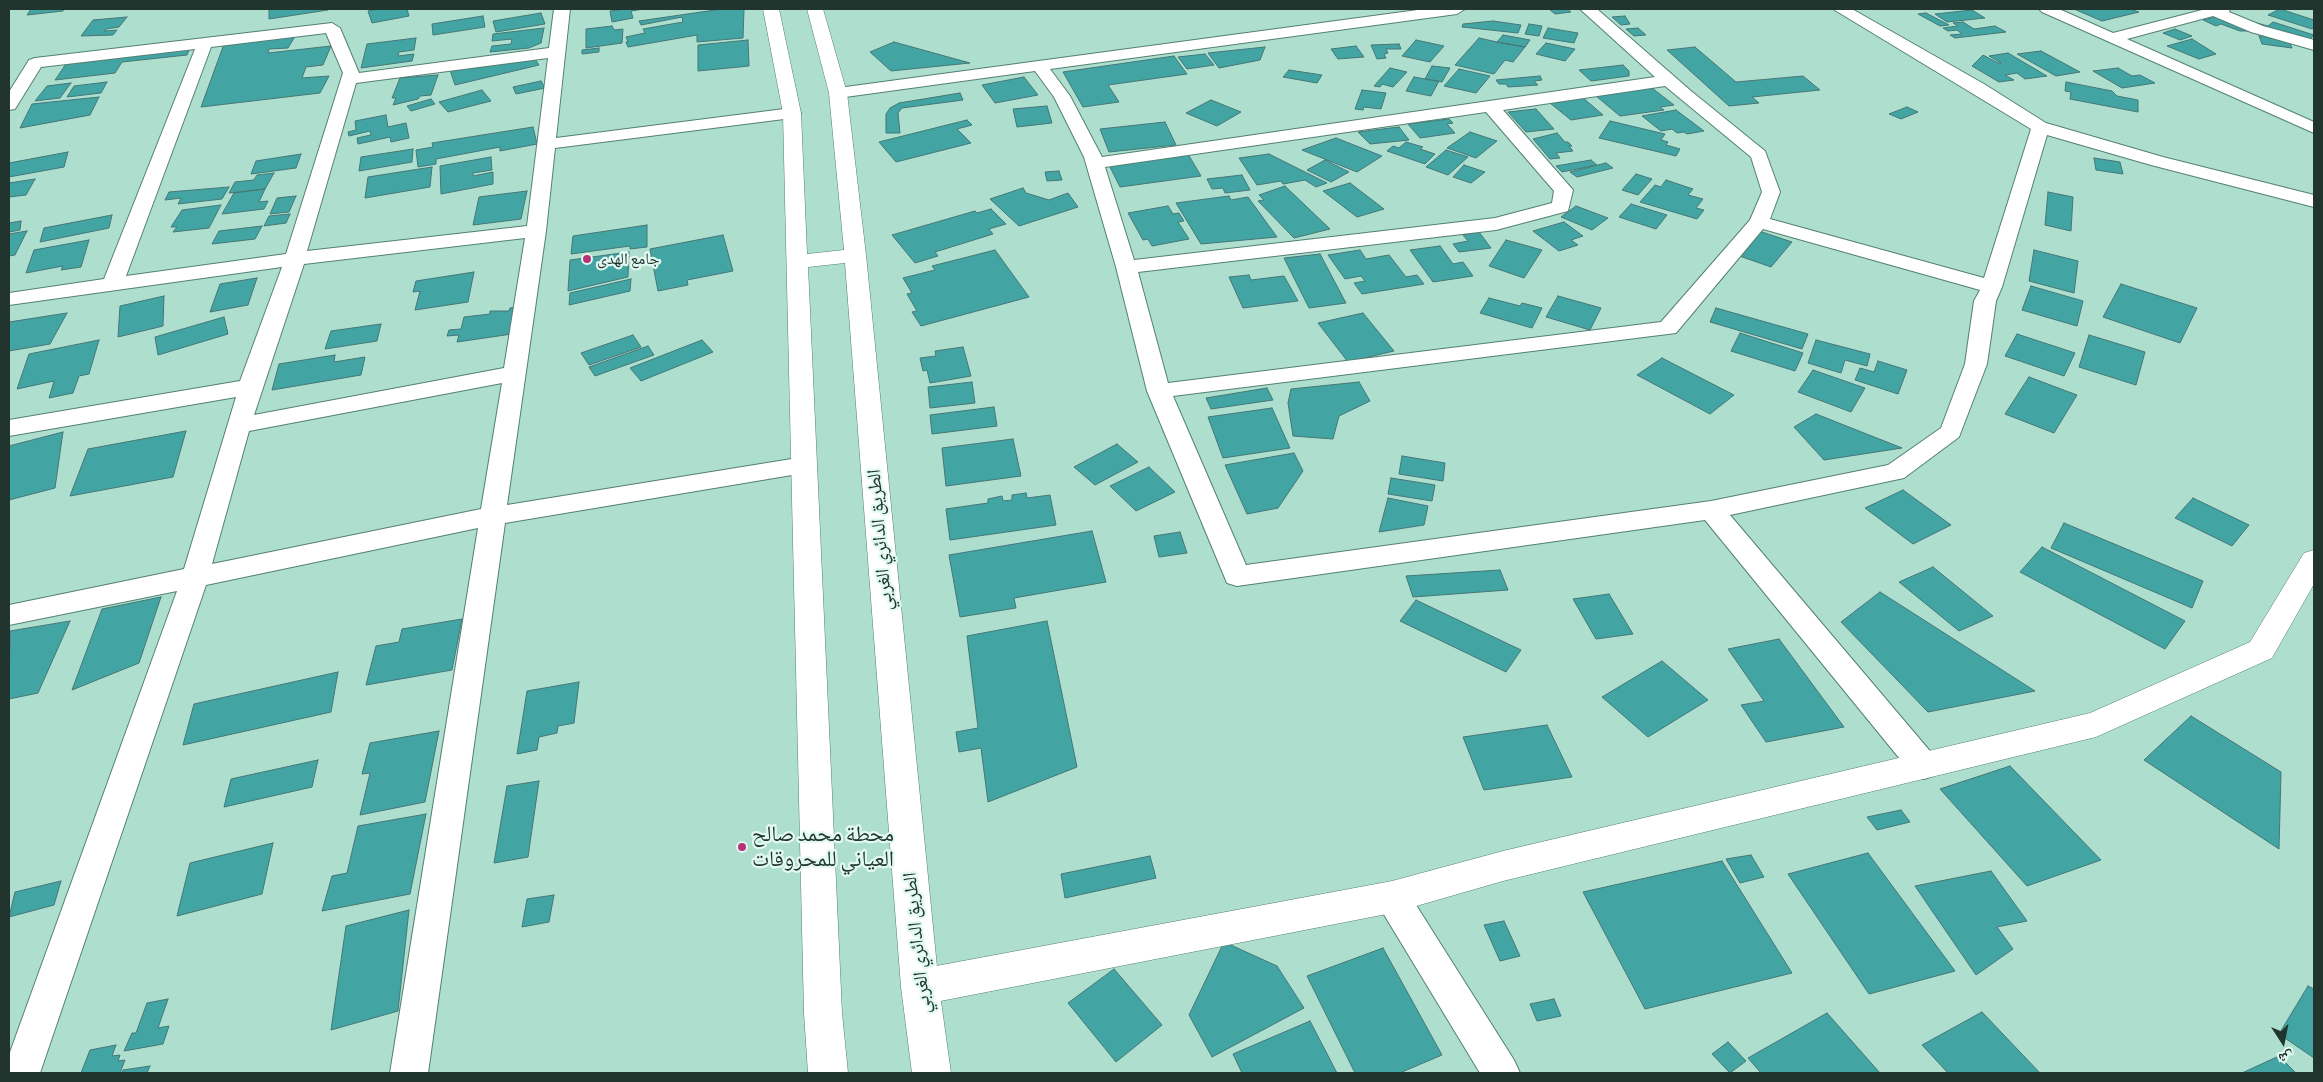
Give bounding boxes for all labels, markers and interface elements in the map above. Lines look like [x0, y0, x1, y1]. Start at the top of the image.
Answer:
place label: جامع الهدى [597, 249, 660, 269]
marker: جامع الهدى [581, 253, 593, 265]
street label: الطريق الدائري الغربي [862, 468, 898, 612]
place label: محطة محمد صالح العياني للمحروقات [752, 821, 894, 872]
marker: محطة محمد صالح العياني للمحروقات [736, 841, 748, 853]
street label: الطريق الدائري الغربي [898, 871, 936, 1015]
north arrow [2258, 1017, 2308, 1067]
text: ش [2277, 1048, 2294, 1065]

